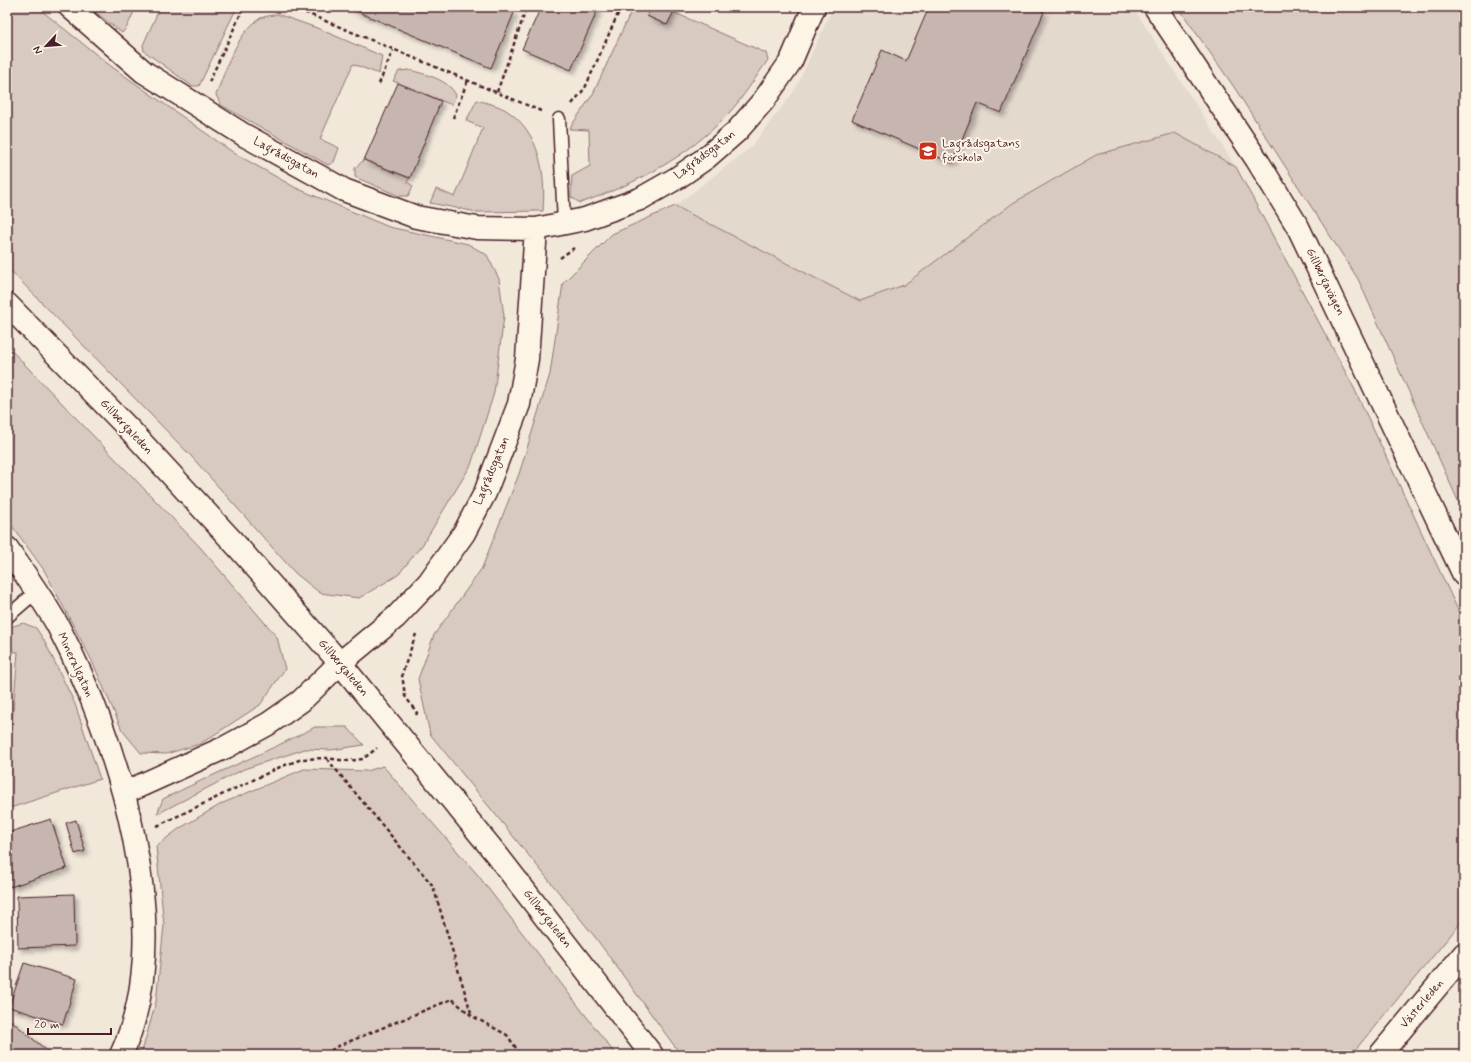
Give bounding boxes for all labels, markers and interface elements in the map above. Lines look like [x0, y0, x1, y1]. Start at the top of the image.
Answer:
north arrow [26, 26, 66, 66]
text: N [30, 44, 46, 56]
street label: Lagrådsgatan [671, 127, 740, 184]
street label: Lagrådsgatan [250, 133, 322, 184]
place label: Lagrådsgatans förskola [942, 136, 1020, 166]
school or university icon: Lagrådsgatans förskola [917, 140, 939, 162]
street label: Gillbergavägen [1301, 245, 1348, 319]
street label: Gillbergaleden [95, 396, 156, 459]
street label: Lagrådsgatan [470, 434, 515, 508]
street label: Mineralgatan [52, 630, 97, 700]
street label: Gillbergaleden [313, 636, 372, 701]
street label: Gillbergaleden [518, 886, 575, 952]
street label: Västerleden [1397, 976, 1447, 1032]
scale bar [28, 1010, 111, 1036]
text: 20 m [34, 1017, 60, 1033]

